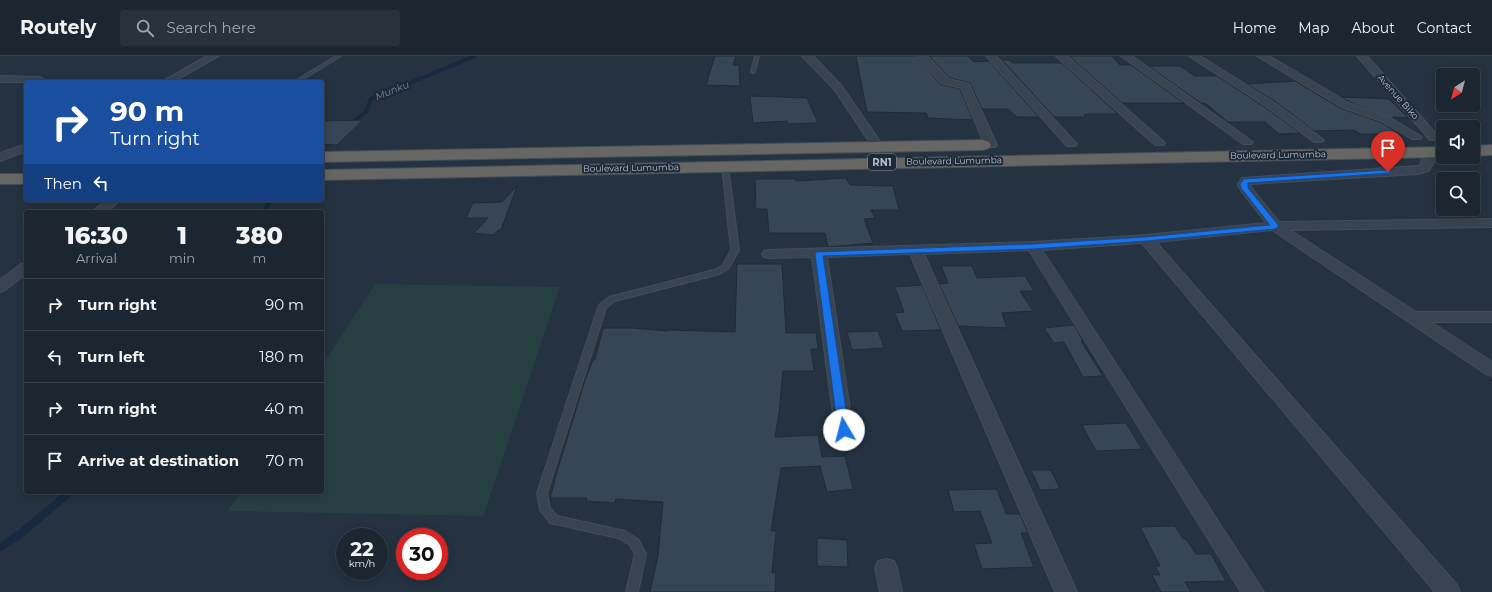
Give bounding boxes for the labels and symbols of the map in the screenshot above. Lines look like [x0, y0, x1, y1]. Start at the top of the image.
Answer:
north arrow [1436, 68, 1480, 112]
street label: Avenue Biko [1375, 72, 1422, 122]
water label: Munku [373, 78, 411, 103]
pin [1371, 131, 1405, 172]
street label: Boulevard Lumumba [1230, 148, 1326, 161]
road number: RN1 [868, 154, 896, 170]
street label: Boulevard Lumumba [906, 154, 1002, 167]
street label: Boulevard Lumumba [583, 161, 679, 174]
position arrow [823, 409, 865, 451]
speed limit sign: 30 [396, 528, 448, 580]

